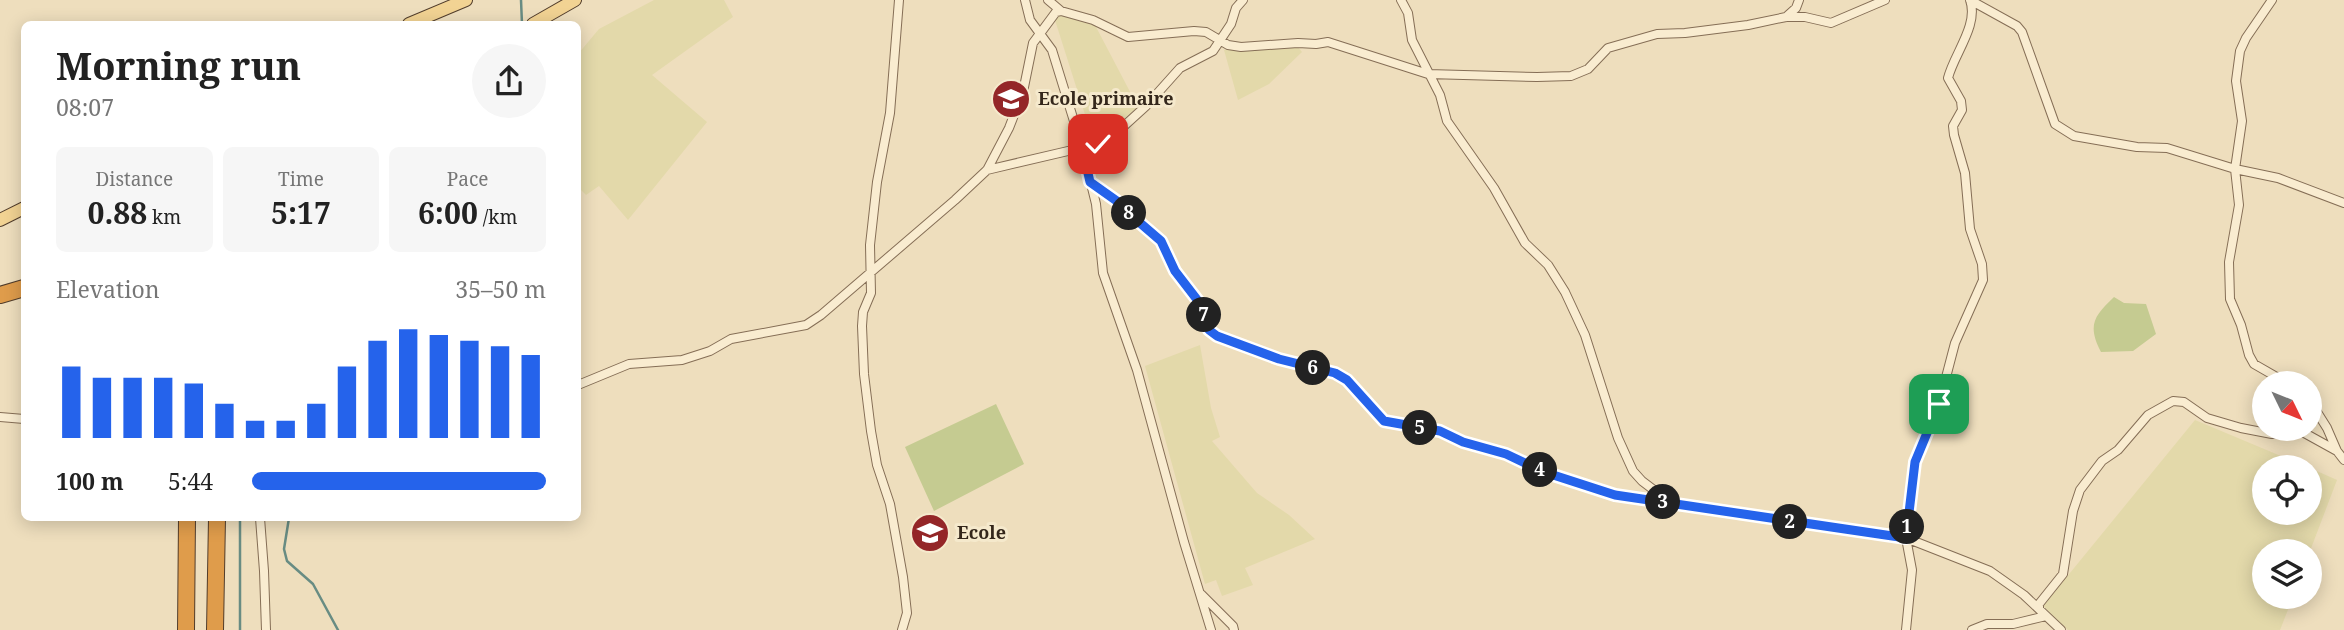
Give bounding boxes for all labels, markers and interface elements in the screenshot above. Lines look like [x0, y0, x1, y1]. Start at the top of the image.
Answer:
text: Morning run [56, 39, 301, 91]
button: share [472, 44, 546, 118]
school or university icon: Ecole primaire [990, 78, 1032, 120]
place label: Ecole primaire [1038, 86, 1174, 110]
text: 08:07 [56, 91, 114, 123]
pin [1068, 114, 1128, 174]
icon: check [1079, 125, 1117, 163]
text: Distance [96, 166, 173, 192]
text: Time [278, 166, 324, 192]
text: Pace [447, 166, 489, 192]
text: 0.88 [87, 192, 147, 233]
text: 5:17 [271, 192, 331, 233]
text: 6:00 [418, 192, 478, 233]
pin: 8 [1112, 196, 1146, 230]
text: 8 [1123, 199, 1134, 225]
text: km [147, 204, 181, 230]
text: /km [478, 204, 517, 230]
text: Elevation [56, 273, 160, 305]
text: 35–50 m [455, 273, 546, 305]
pin: 7 [1186, 298, 1222, 332]
text: 7 [1198, 301, 1209, 327]
pin: 6 [1296, 350, 1330, 386]
text: 6 [1307, 354, 1318, 380]
north arrow [2252, 371, 2322, 441]
map controls [2252, 371, 2322, 609]
pin [1909, 374, 1969, 434]
icon: arrive [1920, 385, 1958, 423]
pin: 5 [1402, 410, 1438, 446]
text: 5 [1414, 414, 1425, 440]
pin: 4 [1522, 452, 1558, 488]
button: locate [2252, 455, 2322, 525]
text: 4 [1534, 456, 1545, 482]
text: 100 m [56, 465, 124, 497]
text: 5:44 [168, 465, 213, 497]
pin: 3 [1646, 484, 1680, 520]
text: 3 [1657, 488, 1668, 514]
pin: 2 [1772, 504, 1808, 540]
text: 2 [1784, 508, 1795, 534]
pin: 1 [1890, 510, 1924, 544]
school or university icon: Ecole [909, 512, 951, 554]
text: 1 [1901, 513, 1912, 539]
place label: Ecole [957, 520, 1006, 544]
button: layers [2252, 539, 2322, 609]

